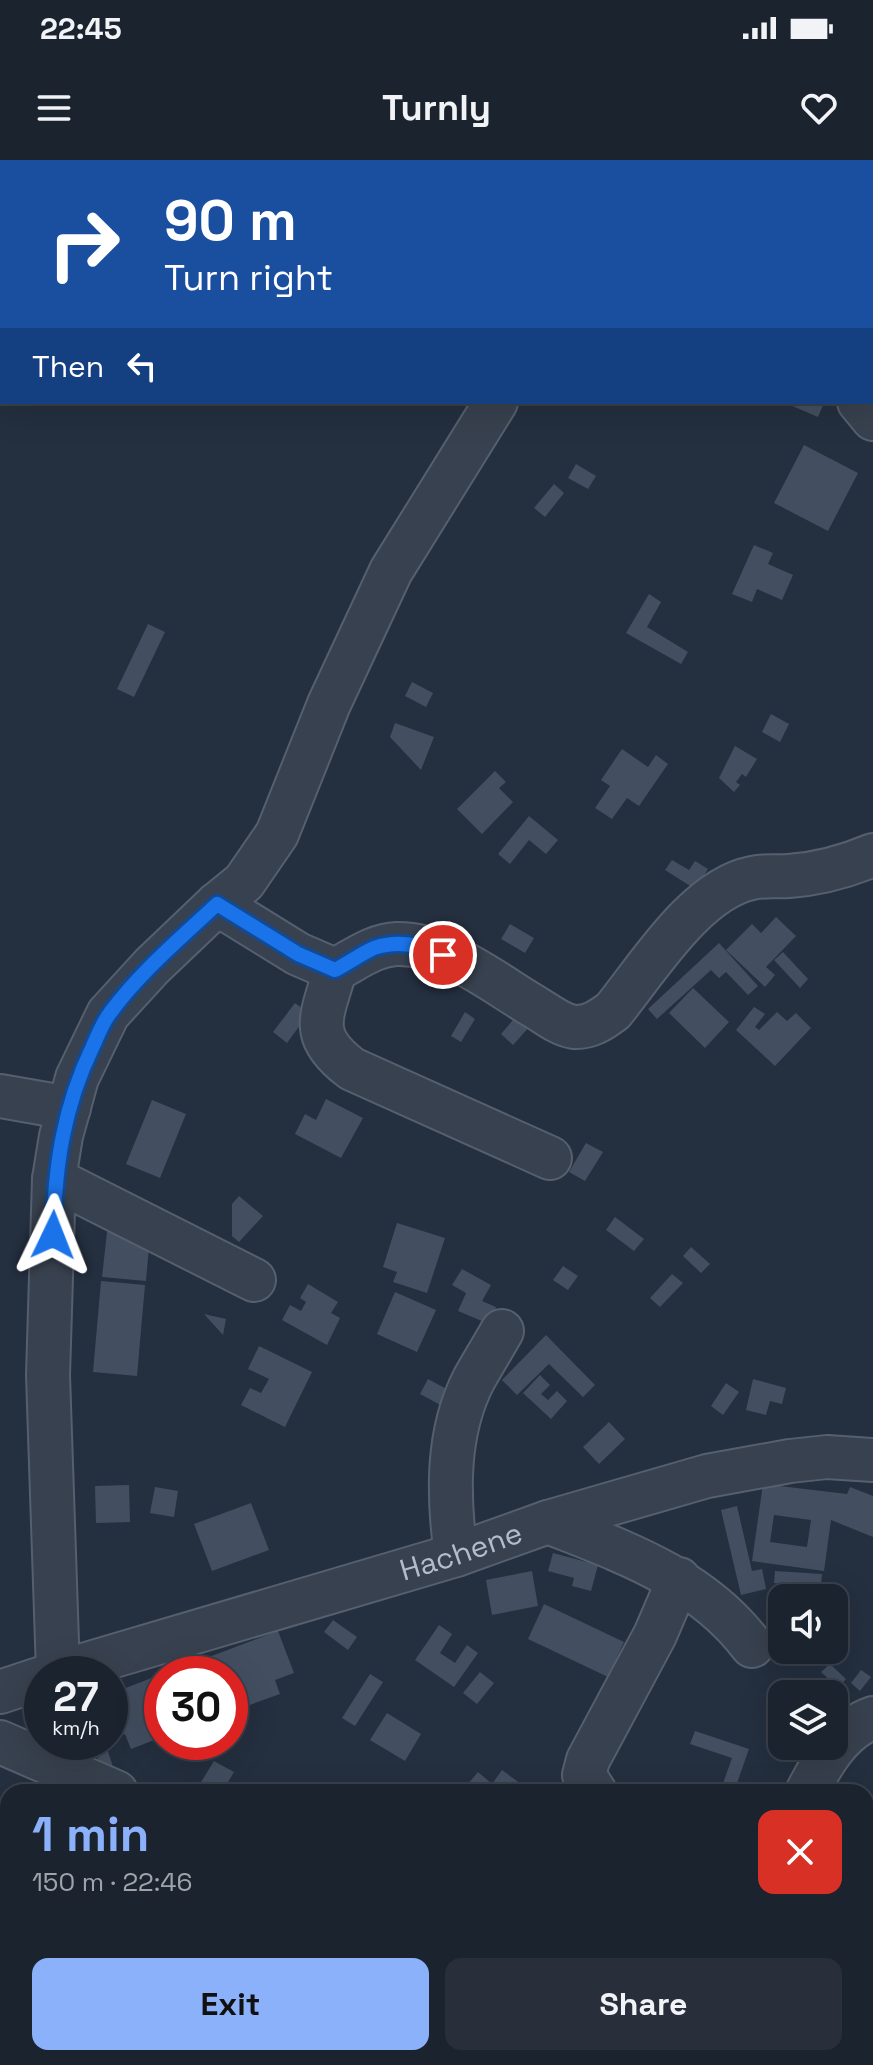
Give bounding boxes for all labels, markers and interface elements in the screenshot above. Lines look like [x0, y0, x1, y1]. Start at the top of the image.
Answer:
text: 22:45 [40, 9, 122, 48]
text: Turnly [382, 85, 491, 131]
icon: menu [32, 86, 76, 130]
icon: heart [797, 86, 841, 130]
text: 90 m [164, 185, 297, 256]
icon: right [32, 192, 136, 296]
text: Turn right [164, 255, 333, 301]
icon: left [120, 344, 164, 388]
text: Then [32, 347, 104, 386]
pin [409, 921, 477, 989]
icon: arrive [421, 933, 465, 977]
position arrow [11, 1193, 95, 1277]
street label: Hachene [395, 1513, 528, 1590]
map controls [768, 1584, 848, 1760]
button: sound [768, 1584, 848, 1664]
speed limit sign: 30 [144, 1656, 248, 1760]
text: 27 [53, 1672, 99, 1723]
button: layers [768, 1680, 848, 1760]
text: km/h [52, 1715, 100, 1741]
text: 1 min [32, 1804, 149, 1865]
button: close [758, 1810, 842, 1894]
text: 150 m · 22:46 [32, 1865, 192, 1899]
button: Exit [32, 1958, 429, 2050]
button: Share [445, 1958, 842, 2050]

